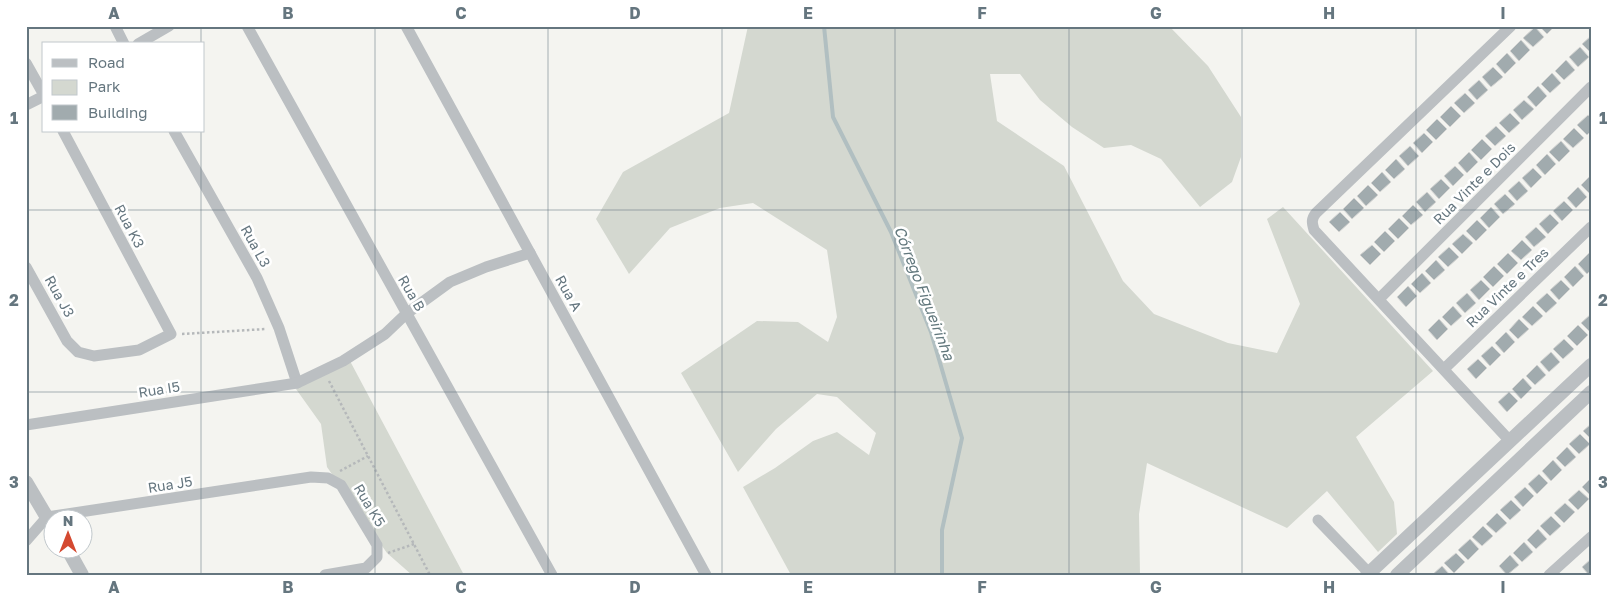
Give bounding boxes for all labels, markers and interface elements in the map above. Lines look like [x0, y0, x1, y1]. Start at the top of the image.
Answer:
text: A [108, 3, 120, 23]
text: B [282, 3, 294, 23]
text: C [455, 3, 467, 23]
text: D [629, 3, 641, 23]
text: E [803, 3, 813, 23]
text: F [977, 3, 987, 23]
text: G [1150, 3, 1162, 23]
text: H [1323, 3, 1335, 23]
text: I [1500, 3, 1506, 23]
legend [42, 42, 205, 132]
text: Road [88, 53, 125, 71]
text: Park [88, 77, 121, 95]
text: Building [88, 103, 148, 121]
text: 1 [10, 108, 18, 128]
text: 1 [1599, 108, 1607, 128]
street label: Rua Vinte e Dois [1429, 138, 1519, 228]
street label: Rua K3 [111, 201, 149, 251]
street label: Rua L3 [238, 222, 274, 270]
water label: Córrego Figueirinha [890, 223, 959, 363]
street label: Rua Vinte e Tres [1462, 243, 1552, 331]
street label: Rua J3 [42, 272, 78, 320]
street label: Rua B [395, 272, 429, 314]
street label: Rua A [552, 272, 586, 314]
text: 2 [9, 290, 19, 310]
text: 2 [1598, 290, 1608, 310]
street label: Rua I5 [137, 377, 181, 401]
text: 3 [9, 472, 19, 492]
street label: Rua J5 [146, 472, 194, 496]
text: 3 [1598, 472, 1608, 492]
street label: Rua K5 [351, 481, 389, 529]
north arrow [42, 508, 92, 558]
text: N [63, 512, 73, 529]
text: A [108, 577, 120, 597]
text: B [282, 577, 294, 597]
text: C [455, 577, 467, 597]
text: D [629, 577, 641, 597]
text: E [803, 577, 813, 597]
text: F [977, 577, 987, 597]
text: G [1150, 577, 1162, 597]
text: H [1323, 577, 1335, 597]
text: I [1500, 577, 1506, 597]

